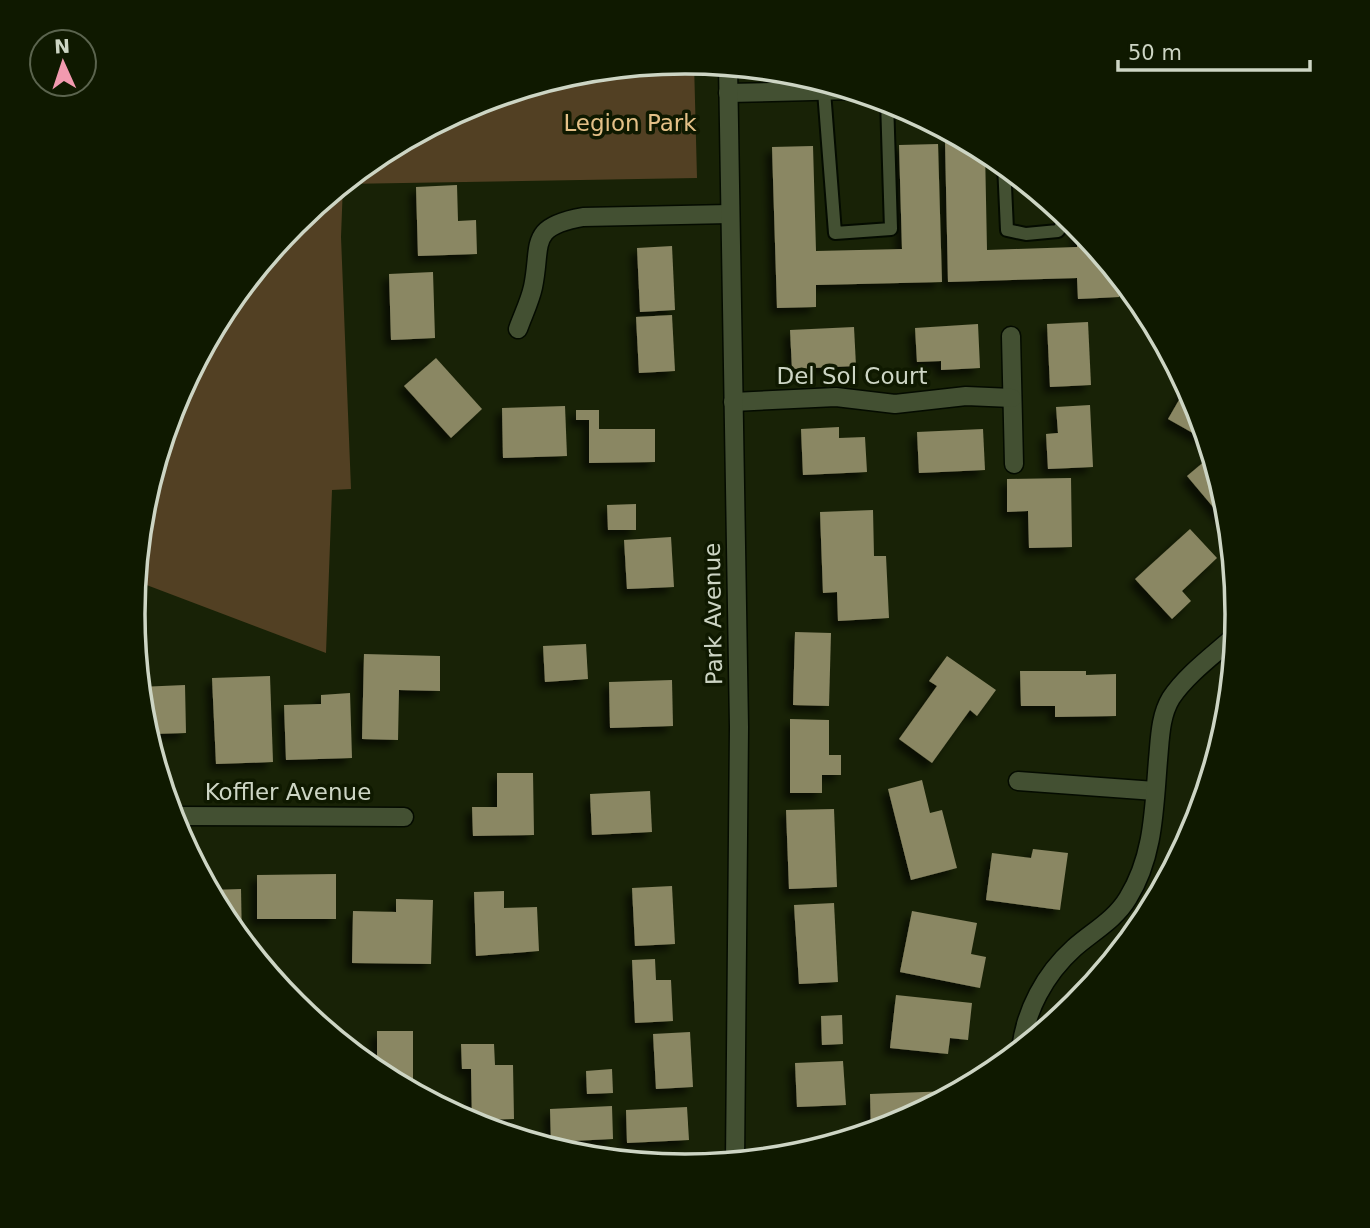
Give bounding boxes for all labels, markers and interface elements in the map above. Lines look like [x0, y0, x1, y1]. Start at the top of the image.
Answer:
north arrow [28, 28, 98, 98]
scale bar [1118, 28, 1310, 72]
text: N [54, 35, 71, 57]
text: 50 m [1128, 41, 1182, 65]
park label: Legion Park [563, 110, 697, 136]
street label: Del Sol Court [776, 363, 928, 389]
street label: Park Avenue [699, 543, 727, 685]
street label: Koffler Avenue [205, 779, 371, 805]

